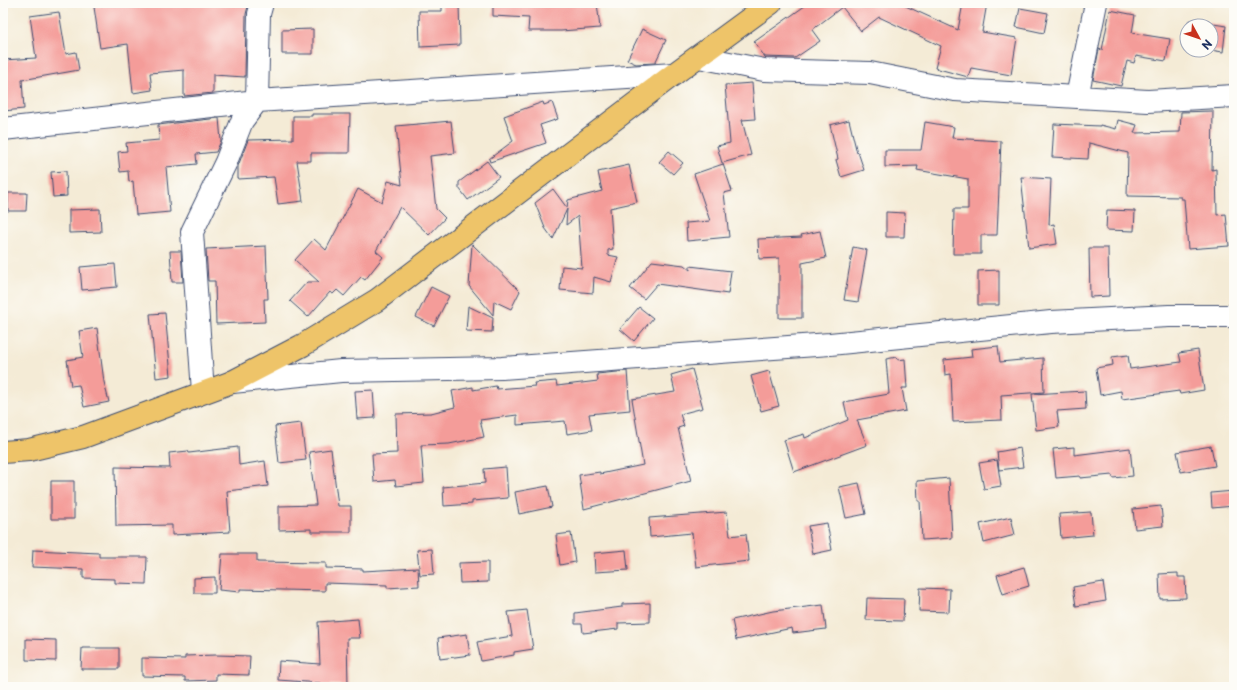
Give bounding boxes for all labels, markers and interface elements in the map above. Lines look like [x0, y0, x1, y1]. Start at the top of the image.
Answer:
north arrow [1179, 18, 1219, 58]
text: N [1198, 36, 1216, 54]

